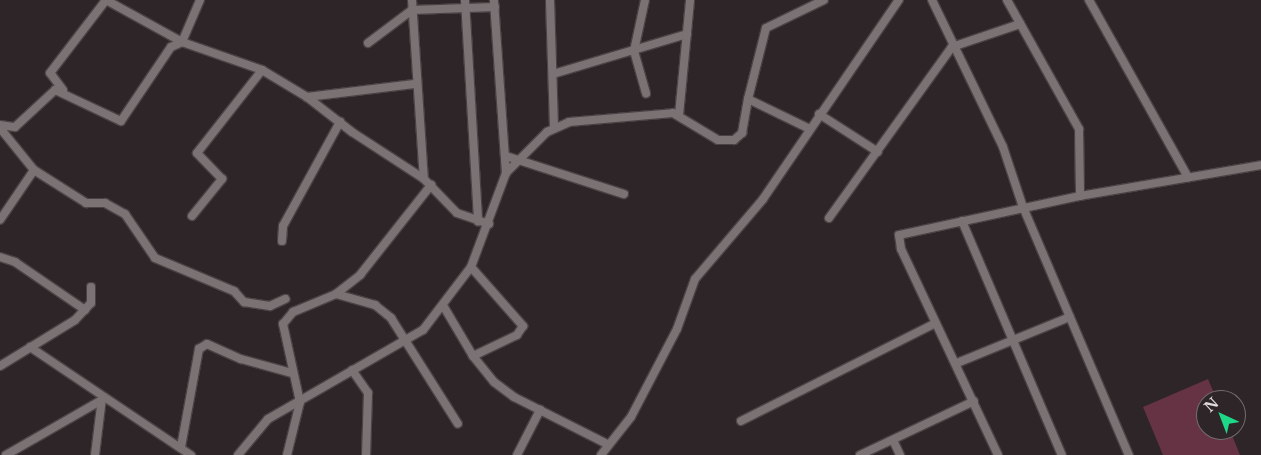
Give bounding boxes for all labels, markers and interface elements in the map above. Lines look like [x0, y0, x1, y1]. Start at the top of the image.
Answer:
north arrow [1196, 390, 1246, 440]
text: N [1200, 394, 1222, 416]

